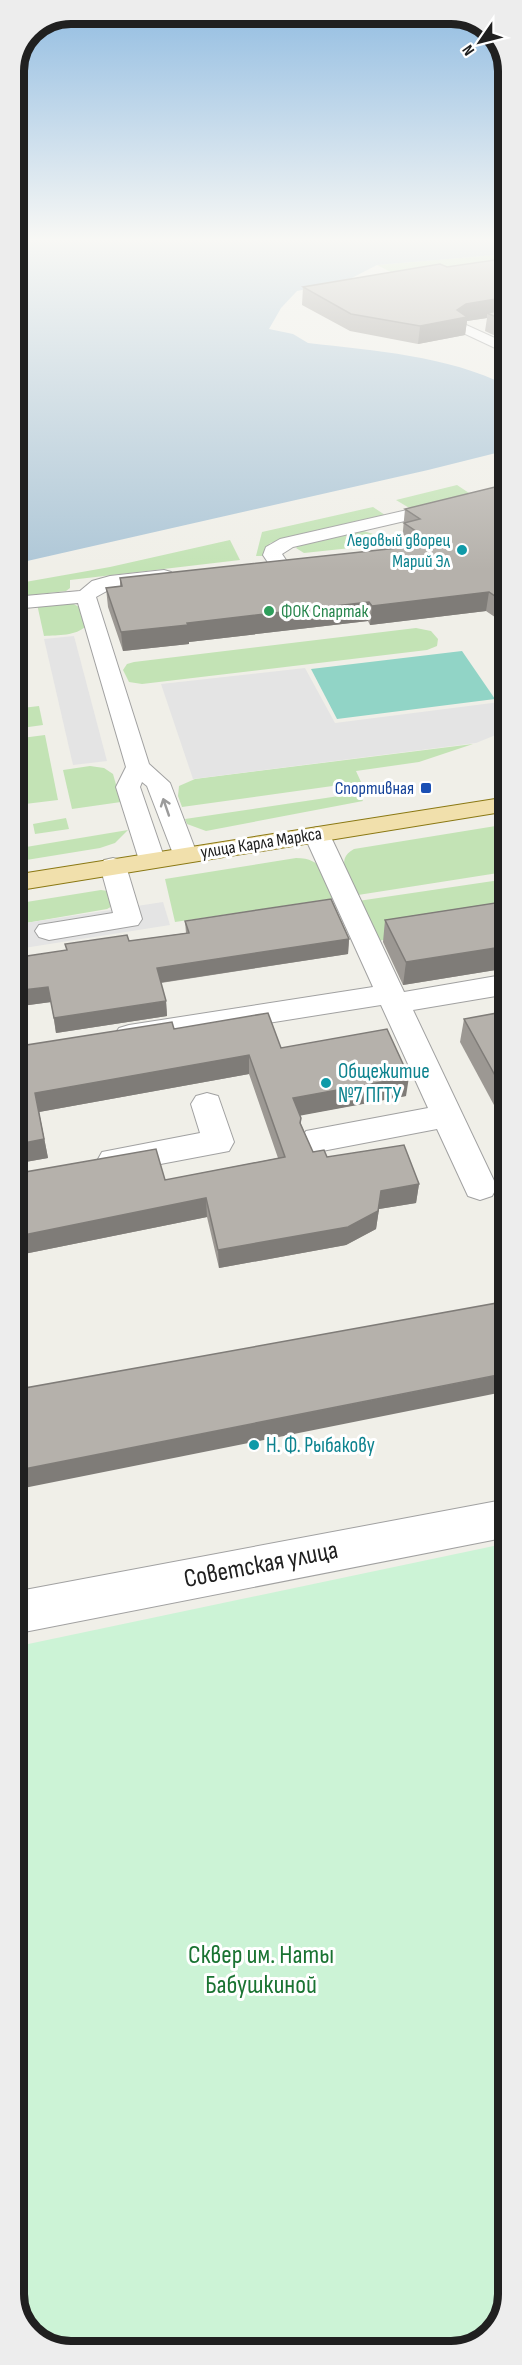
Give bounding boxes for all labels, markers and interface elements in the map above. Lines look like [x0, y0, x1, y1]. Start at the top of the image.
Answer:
north arrow [450, 12, 510, 72]
text: N [459, 41, 479, 59]
place label: Ледовый дворец Марий Эл [346, 530, 451, 572]
marker: Ледовый дворец Марий Эл [455, 543, 469, 557]
place label: ФОК Спартак [281, 601, 368, 622]
marker: ФОК Спартак [262, 604, 276, 618]
place label: Спортивная [335, 778, 414, 799]
marker: Спортивная [419, 781, 433, 795]
one-way arrow [160, 798, 171, 817]
street label: улица Карла Маркса [199, 823, 323, 863]
place label: Общежитие №7 ПГТУ [338, 1059, 430, 1108]
marker: Общежитие №7 ПГТУ [319, 1076, 333, 1090]
place label: Н. Ф. Рыбакову [266, 1433, 375, 1458]
marker: Н. Ф. Рыбакову [247, 1438, 261, 1452]
street label: Советская улица [181, 1535, 341, 1595]
park label: Сквер им. Наты Бабушкиной [188, 1940, 334, 2001]

